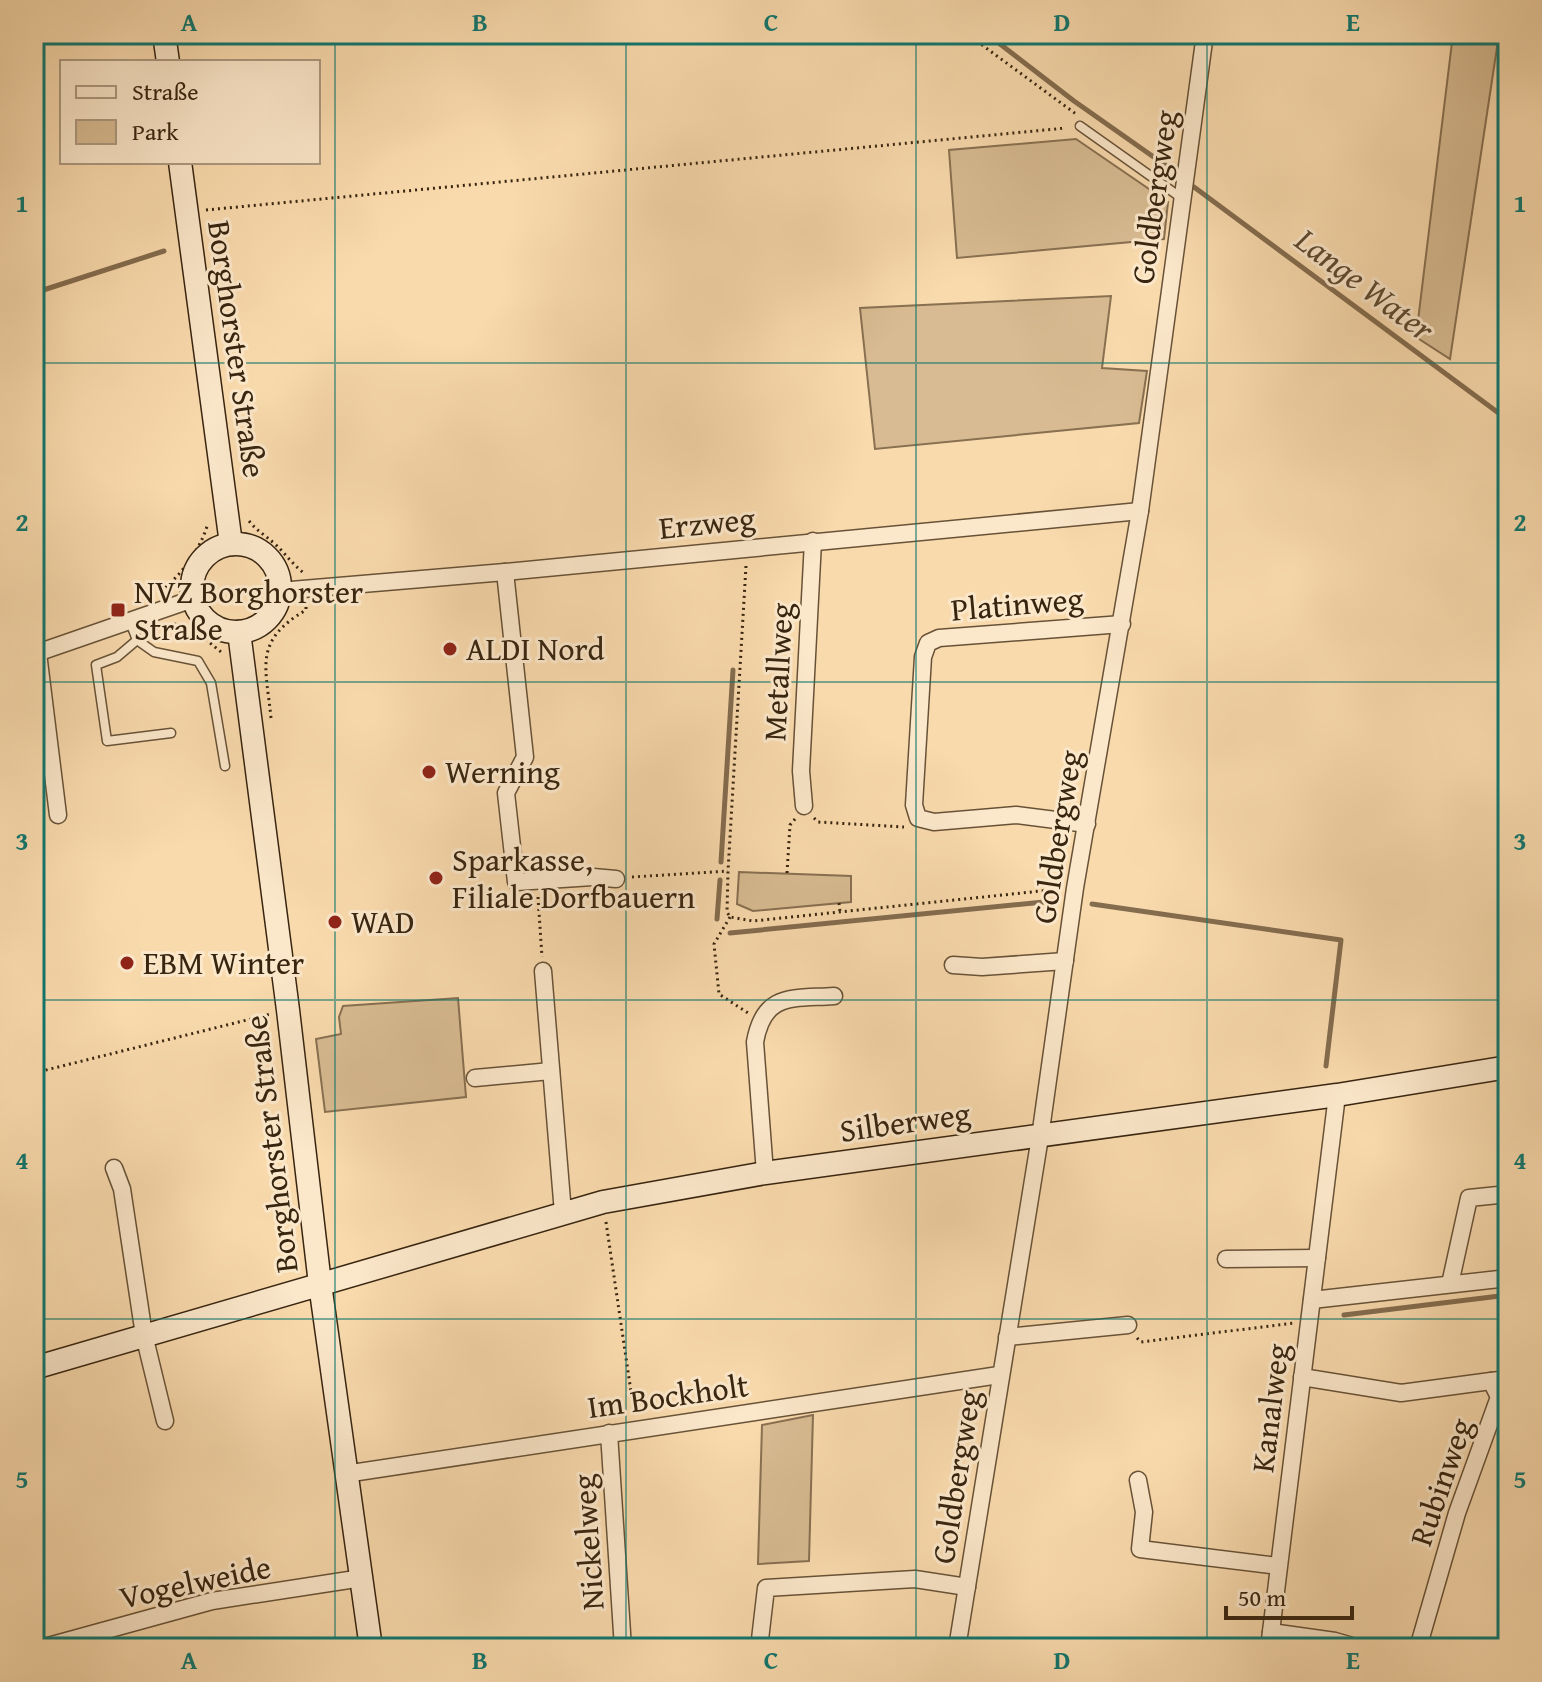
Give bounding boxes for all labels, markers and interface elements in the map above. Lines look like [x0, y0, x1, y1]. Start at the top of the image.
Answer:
text: A [181, 2, 198, 41]
text: B [472, 2, 488, 41]
text: C [764, 2, 778, 41]
text: D [1054, 2, 1070, 41]
text: E [1346, 2, 1360, 41]
legend [60, 60, 320, 164]
text: Straße [132, 74, 199, 109]
street label: Goldbergweg [1118, 107, 1189, 287]
text: Park [132, 114, 179, 149]
text: 1 [15, 183, 29, 222]
text: 1 [1513, 183, 1527, 222]
water label: Lange Water [1285, 214, 1446, 353]
street label: Borghorster Straße [196, 217, 279, 480]
street label: Erzweg [657, 494, 757, 551]
text: 2 [15, 502, 29, 541]
text: 2 [1513, 502, 1527, 541]
place label: NVZ Borghorster Straße [134, 568, 363, 652]
street label: Platinweg [949, 574, 1085, 633]
marker: NVZ Borghorster Straße [109, 601, 127, 619]
street label: Metallweg [750, 601, 805, 742]
place label: ALDI Nord [466, 625, 605, 672]
marker: ALDI Nord [441, 640, 459, 658]
street label: Goldbergweg [1020, 747, 1093, 927]
place label: Werning [445, 748, 560, 795]
marker: Werning [420, 763, 438, 781]
text: 3 [15, 821, 29, 860]
text: 3 [1513, 821, 1527, 860]
place label: Sparkasse, Filiale Dorfbauern [452, 836, 695, 920]
marker: Sparkasse, Filiale Dorfbauern [427, 869, 445, 887]
place label: WAD [351, 898, 415, 945]
marker: WAD [326, 913, 344, 931]
place label: EBM Winter [143, 939, 304, 986]
marker: EBM Winter [118, 954, 136, 972]
street label: Borghorster Straße [231, 1013, 310, 1275]
street label: Silberweg [837, 1089, 973, 1154]
text: 4 [15, 1140, 29, 1179]
text: 4 [1513, 1140, 1527, 1179]
street label: Kanalweg [1238, 1341, 1301, 1475]
street label: Im Bockholt [584, 1361, 751, 1430]
street label: Goldbergweg [919, 1387, 992, 1567]
street label: Rubinweg [1397, 1412, 1484, 1552]
text: 5 [15, 1459, 29, 1498]
text: 5 [1513, 1459, 1527, 1498]
street label: Nickelweg [559, 1472, 616, 1612]
street label: Vogelweide [115, 1543, 275, 1620]
scale bar [1226, 1570, 1352, 1620]
text: 50 m [1238, 1580, 1286, 1615]
text: A [181, 1640, 198, 1679]
text: B [472, 1640, 488, 1679]
text: C [764, 1640, 778, 1679]
text: D [1054, 1640, 1070, 1679]
text: E [1346, 1640, 1360, 1679]

